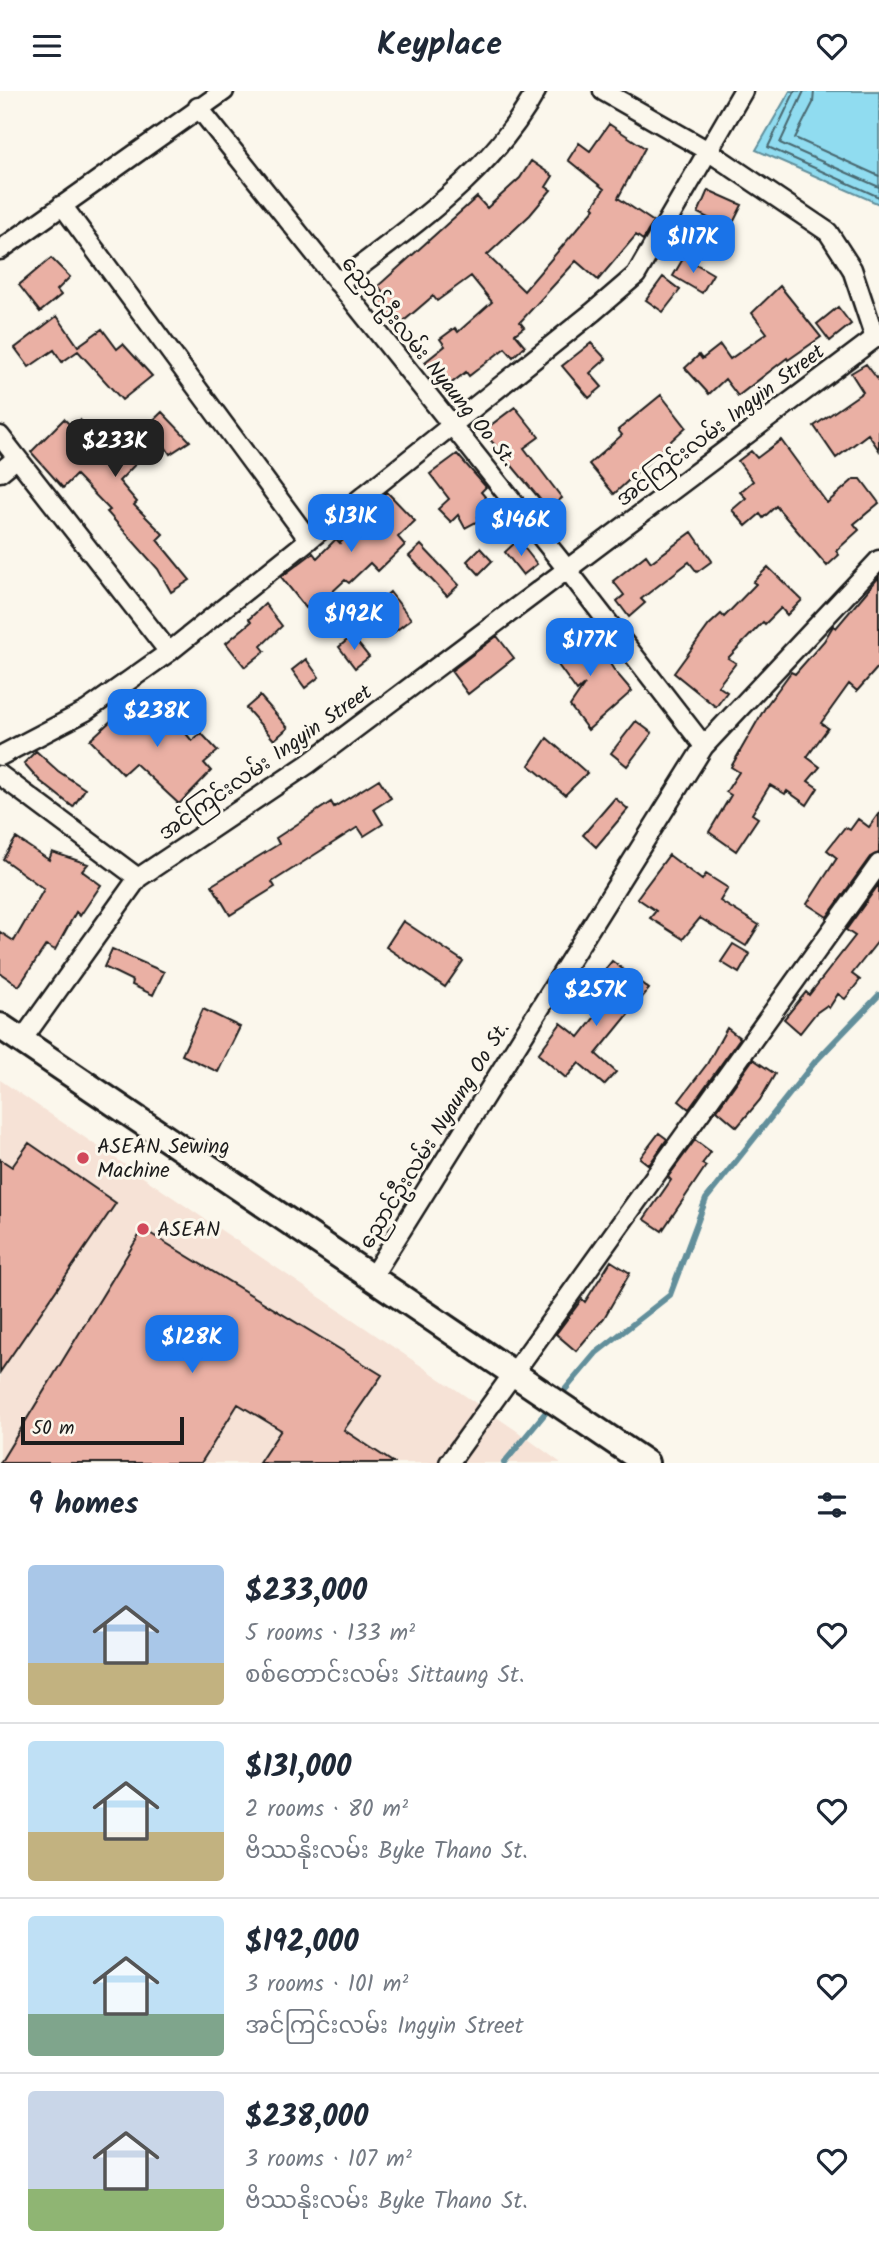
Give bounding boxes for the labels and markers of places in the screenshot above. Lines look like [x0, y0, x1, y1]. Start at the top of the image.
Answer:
pin: $117K [644, 215, 742, 275]
pin: $233K [66, 419, 164, 479]
pin: $131K [302, 495, 400, 554]
pin: $146K [472, 498, 570, 558]
pin: $192K [305, 593, 403, 652]
pin: $177K [541, 619, 639, 678]
pin: $238K [108, 689, 206, 749]
pin: $257K [547, 969, 645, 1028]
place label: ASEAN Sewing Machine [97, 1131, 230, 1188]
marker: ASEAN Sewing Machine [75, 1150, 91, 1166]
place label: ASEAN [157, 1214, 220, 1247]
marker: ASEAN [135, 1221, 151, 1237]
pin: $128K [143, 1315, 241, 1375]

